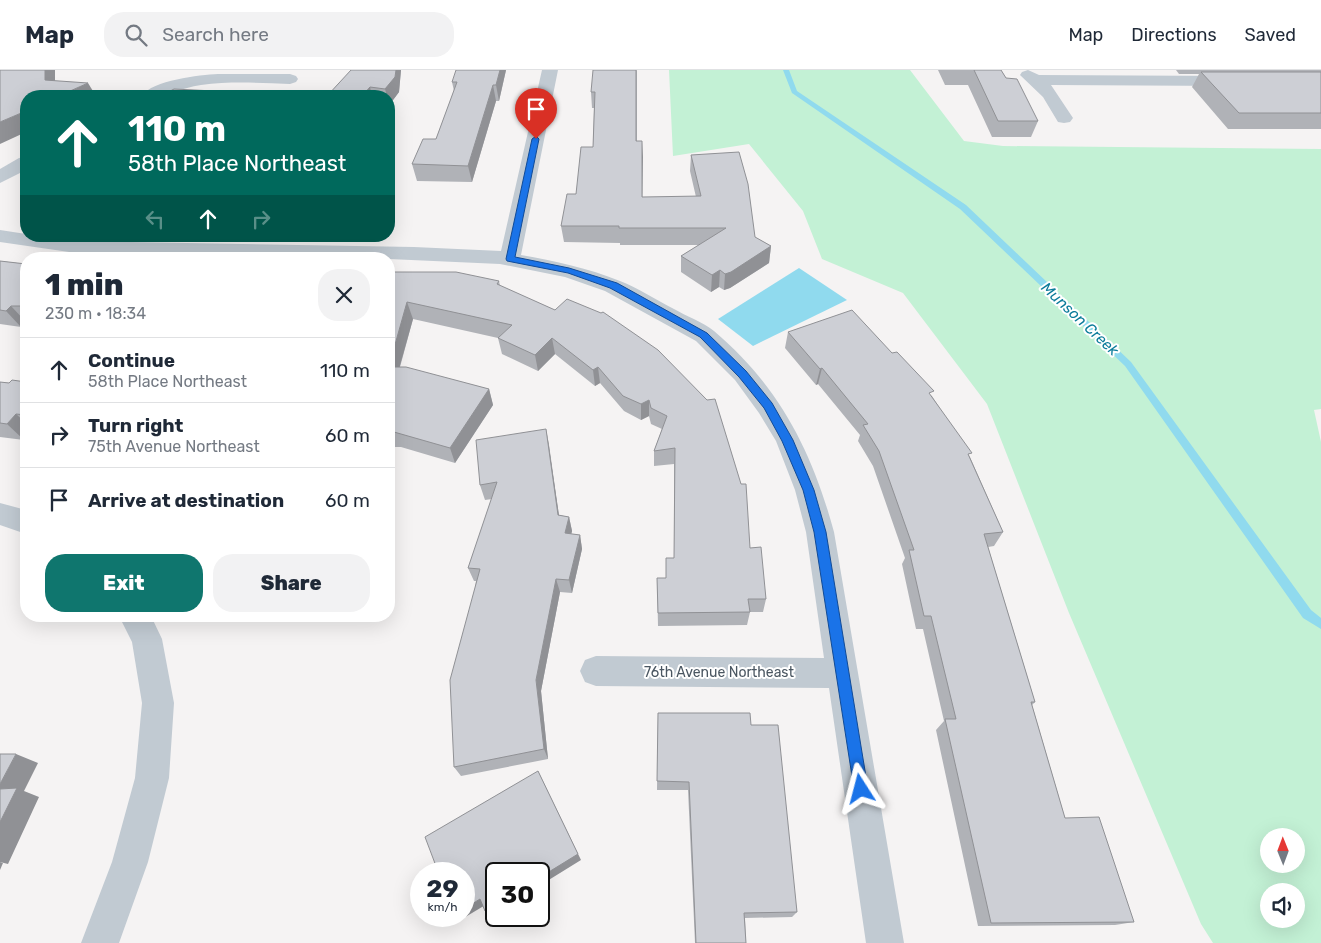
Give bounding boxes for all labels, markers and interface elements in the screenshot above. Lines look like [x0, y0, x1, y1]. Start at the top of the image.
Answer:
search box [104, 12, 454, 57]
text: Map [25, 21, 74, 49]
icon: search [122, 21, 150, 49]
text: Search here [162, 23, 269, 46]
text: Map [1068, 24, 1103, 46]
text: Directions [1131, 24, 1217, 46]
text: Saved [1245, 24, 1296, 46]
pin [515, 88, 557, 139]
icon: arrive [522, 95, 550, 123]
text: 110 m [128, 108, 226, 150]
icon: ahead [45, 110, 110, 175]
text: 58th Place Northeast [128, 150, 346, 177]
icon: left [141, 205, 169, 233]
icon: ahead [194, 205, 222, 233]
icon: right [247, 205, 275, 233]
text: 1 min [45, 267, 123, 303]
button: close [318, 269, 370, 321]
water label: Munson Creek [1038, 279, 1123, 360]
text: 230 m · 18:34 [45, 304, 146, 323]
text: Continue [88, 349, 175, 372]
icon: ahead [45, 356, 73, 384]
text: 110 m [320, 359, 370, 382]
text: 58th Place Northeast [88, 372, 247, 391]
text: Turn right [88, 414, 183, 437]
icon: right [45, 421, 73, 449]
text: 60 m [325, 424, 370, 447]
text: 75th Avenue Northeast [88, 437, 260, 456]
icon: arrive [45, 486, 73, 514]
text: Arrive at destination [88, 489, 284, 512]
text: 60 m [325, 489, 370, 512]
button: Exit [45, 554, 203, 612]
button: Share [213, 554, 370, 612]
street label: 76th Avenue Northeast [644, 664, 795, 681]
position arrow [834, 762, 886, 814]
north arrow [1260, 828, 1305, 872]
map controls [1260, 828, 1305, 928]
speed limit sign: 30 [485, 862, 550, 927]
text: 29 [426, 874, 459, 903]
button: sound [1260, 883, 1305, 928]
text: km/h [428, 900, 457, 914]

